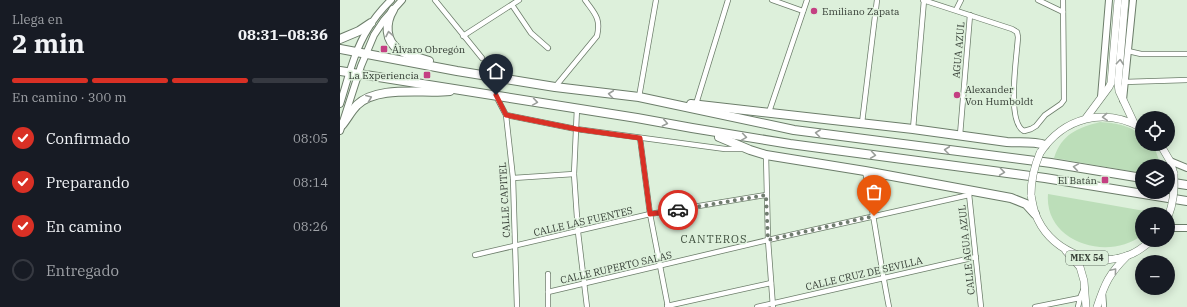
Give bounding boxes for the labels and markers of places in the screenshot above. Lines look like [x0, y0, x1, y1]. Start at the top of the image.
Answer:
place label: Emiliano Zapata [822, 5, 900, 18]
marker: Emiliano Zapata [809, 6, 819, 16]
place label: Álvaro Obregón [392, 43, 466, 56]
marker: Álvaro Obregón [379, 44, 389, 54]
pin [479, 54, 513, 95]
place label: La Experiencia [349, 69, 420, 82]
marker: La Experiencia [422, 70, 432, 80]
place label: Alexander Von Humboldt [965, 83, 1034, 108]
marker: Alexander Von Humboldt [952, 90, 962, 100]
place label: El Batán [1058, 174, 1098, 187]
pin [857, 175, 891, 216]
marker: El Batán [1100, 175, 1110, 185]

